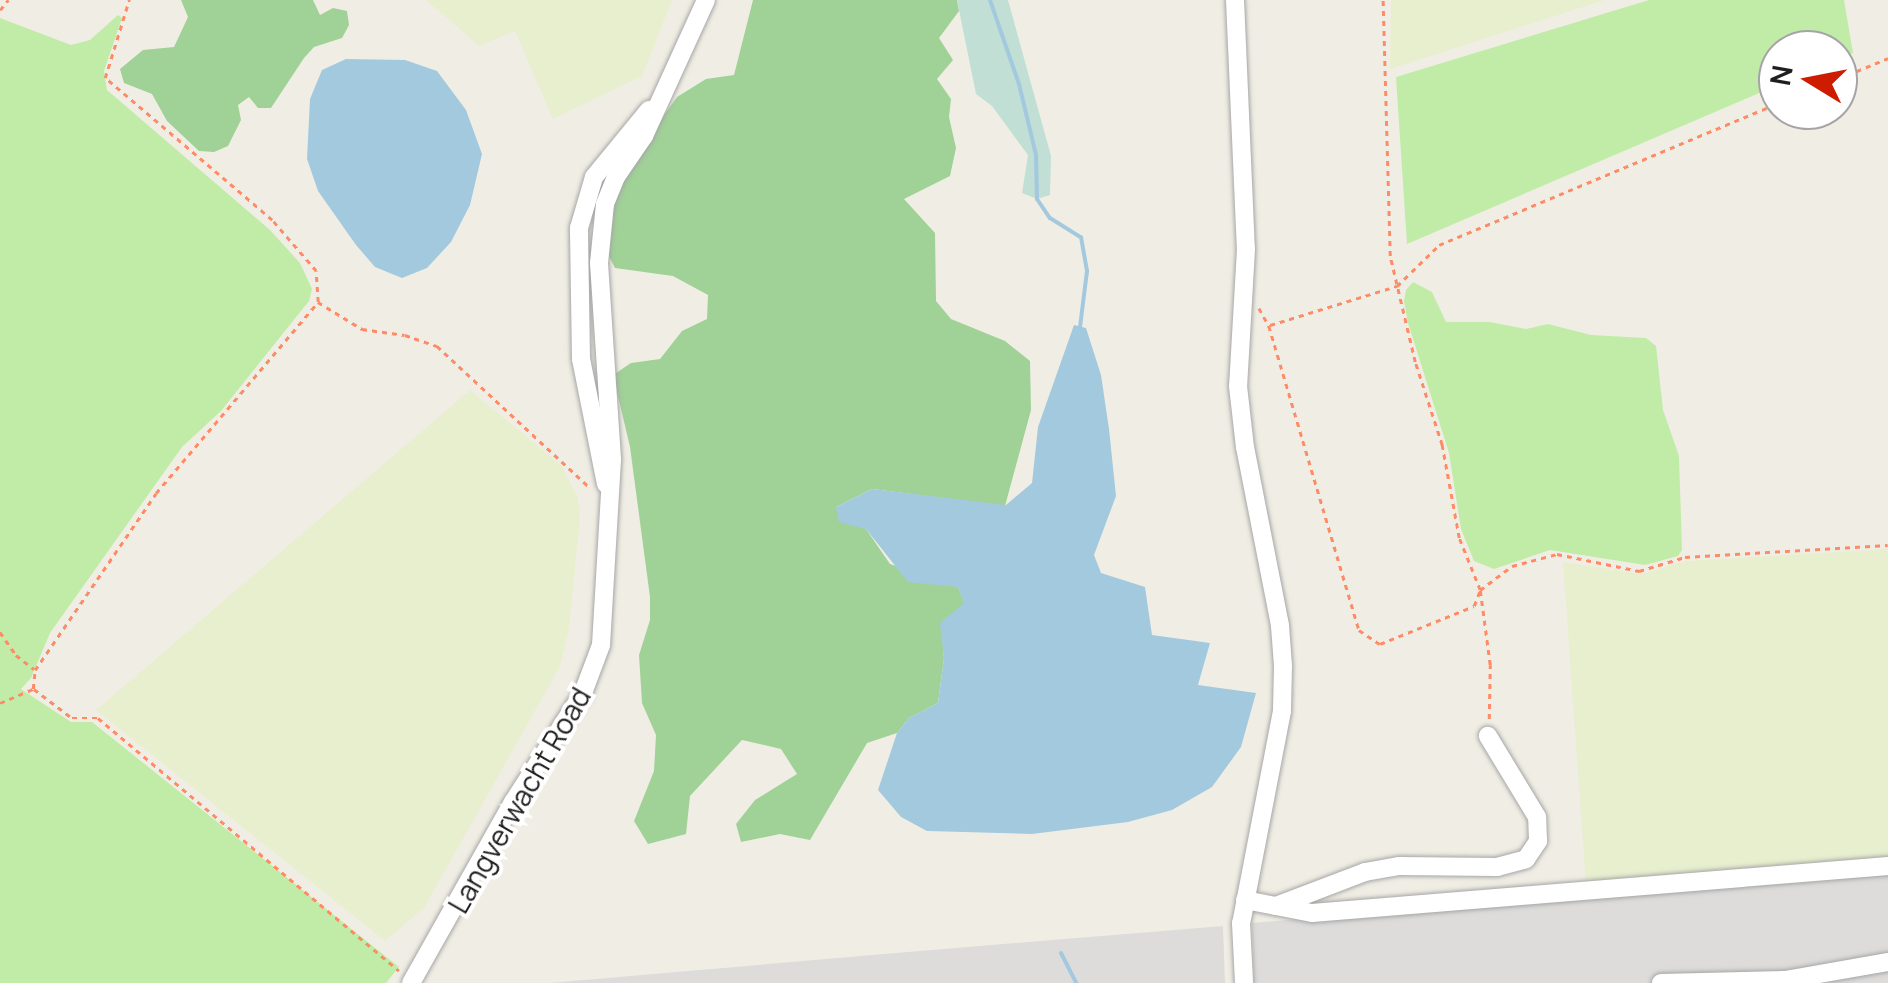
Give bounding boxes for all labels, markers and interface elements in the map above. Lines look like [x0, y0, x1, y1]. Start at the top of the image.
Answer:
north arrow [1758, 30, 1858, 130]
text: N [1760, 62, 1801, 88]
street label: Langverwacht Road [441, 681, 597, 919]

